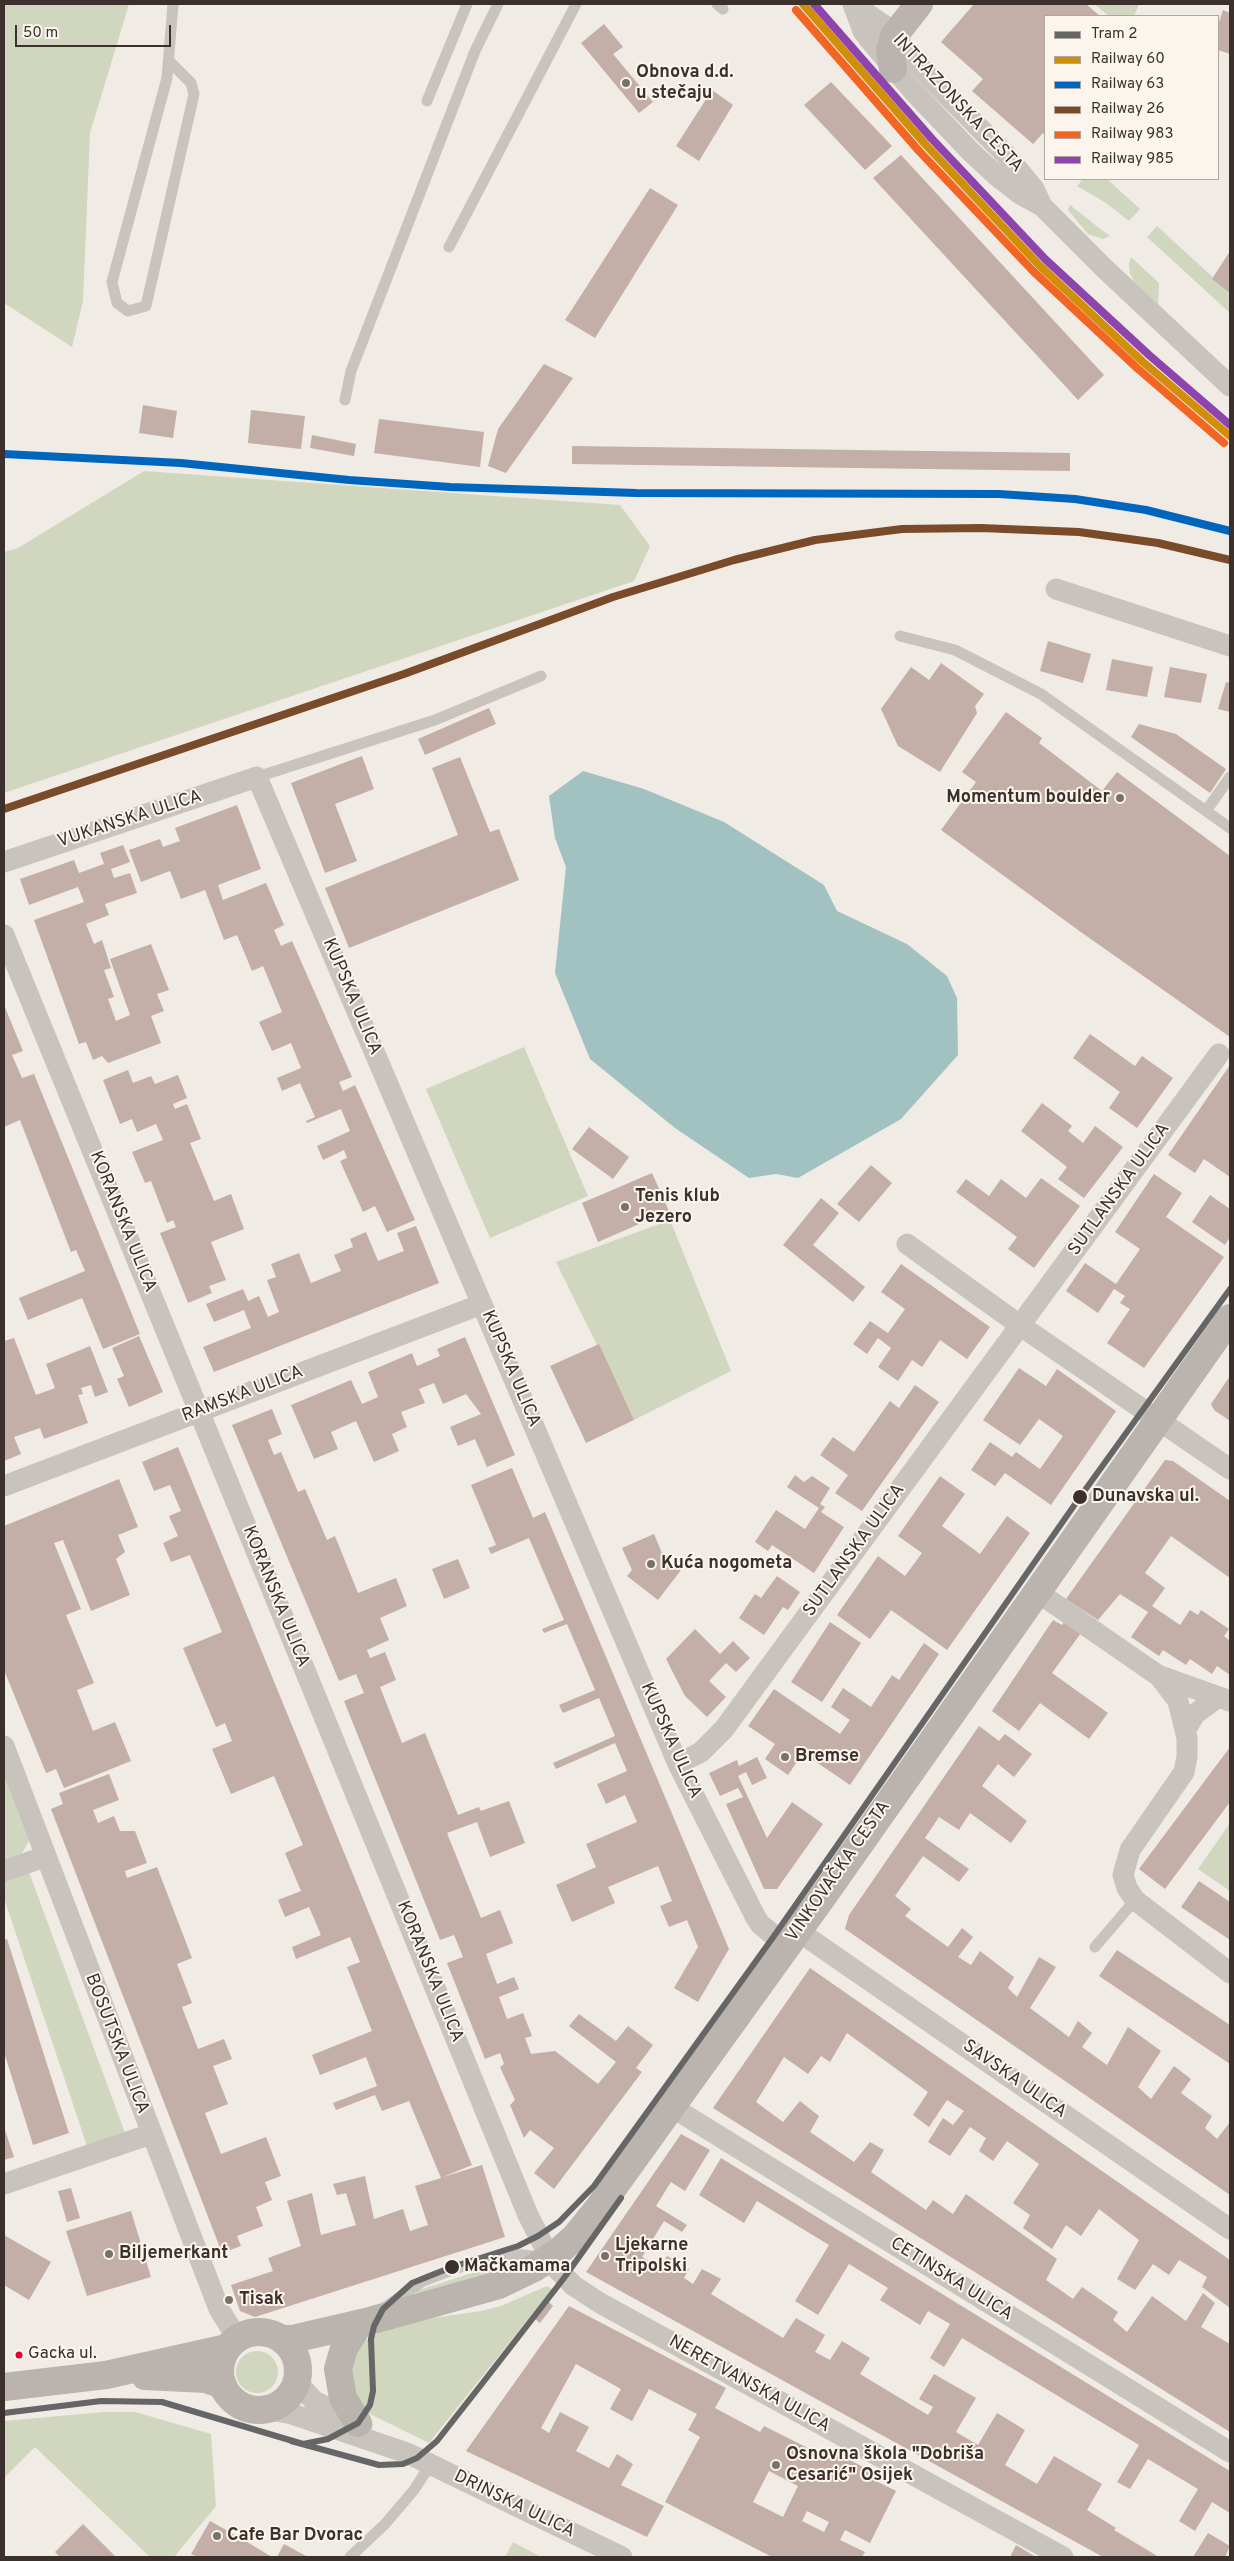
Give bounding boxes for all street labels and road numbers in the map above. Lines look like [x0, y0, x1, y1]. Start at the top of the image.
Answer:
street label: INTRAZONSKA CESTA [887, 30, 1027, 178]
street label: VUKANSKA ULICA [55, 786, 205, 854]
street label: KUPSKA ULICA [317, 935, 385, 1059]
street label: SUTLANSKA ULICA [1065, 1119, 1175, 1261]
street label: KORANSKA ULICA [84, 1148, 160, 1296]
street label: KUPSKA ULICA [476, 1307, 544, 1431]
street label: RAMSKA ULICA [179, 1362, 307, 1428]
street label: SUTLANSKA ULICA [800, 1480, 910, 1622]
street label: KORANSKA ULICA [237, 1523, 313, 1671]
street label: KUPSKA ULICA [635, 1680, 705, 1802]
street label: VINKOVAČKA CESTA [782, 1797, 896, 1947]
street label: KORANSKA ULICA [391, 1898, 467, 2046]
street label: BOSUTSKA ULICA [79, 1971, 153, 2117]
street label: SAVSKA ULICA [958, 2036, 1070, 2124]
street label: CETINSKA ULICA [886, 2234, 1016, 2326]
street label: NERETVANSKA ULICA [665, 2332, 833, 2438]
street label: DRINSKA ULICA [450, 2466, 578, 2544]

